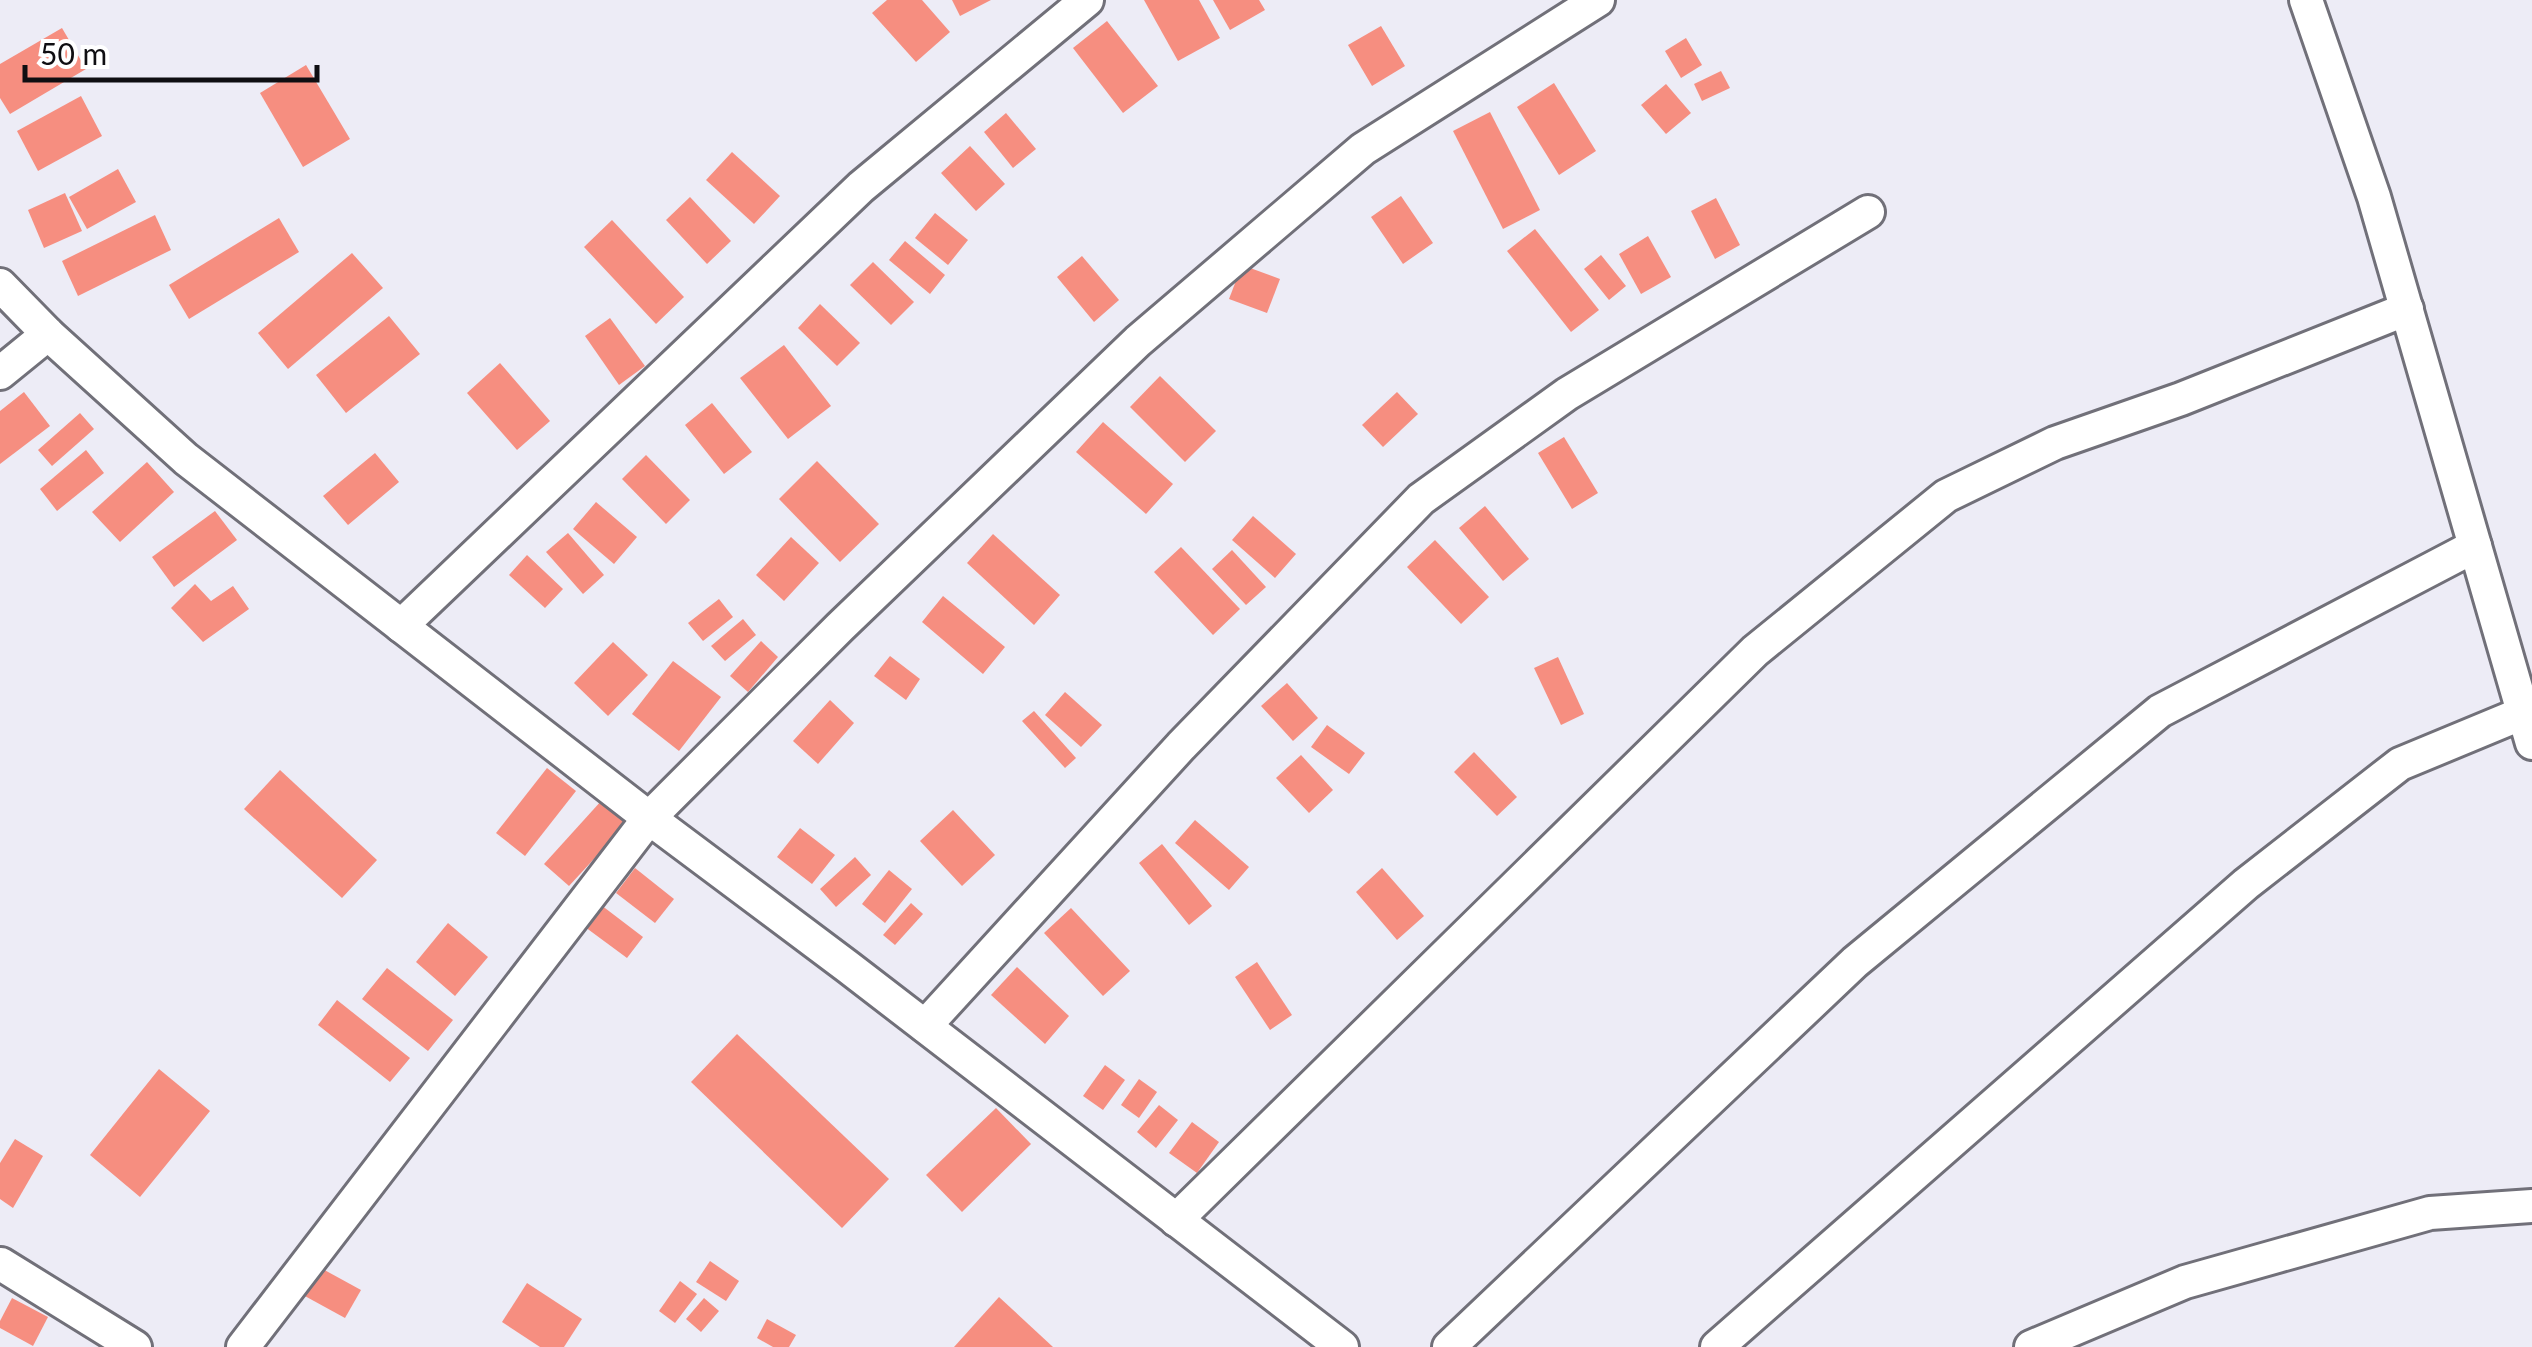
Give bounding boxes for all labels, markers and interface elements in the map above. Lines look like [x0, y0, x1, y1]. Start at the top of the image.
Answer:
scale bar [25, 20, 318, 82]
text: 50 m [40, 35, 107, 71]

